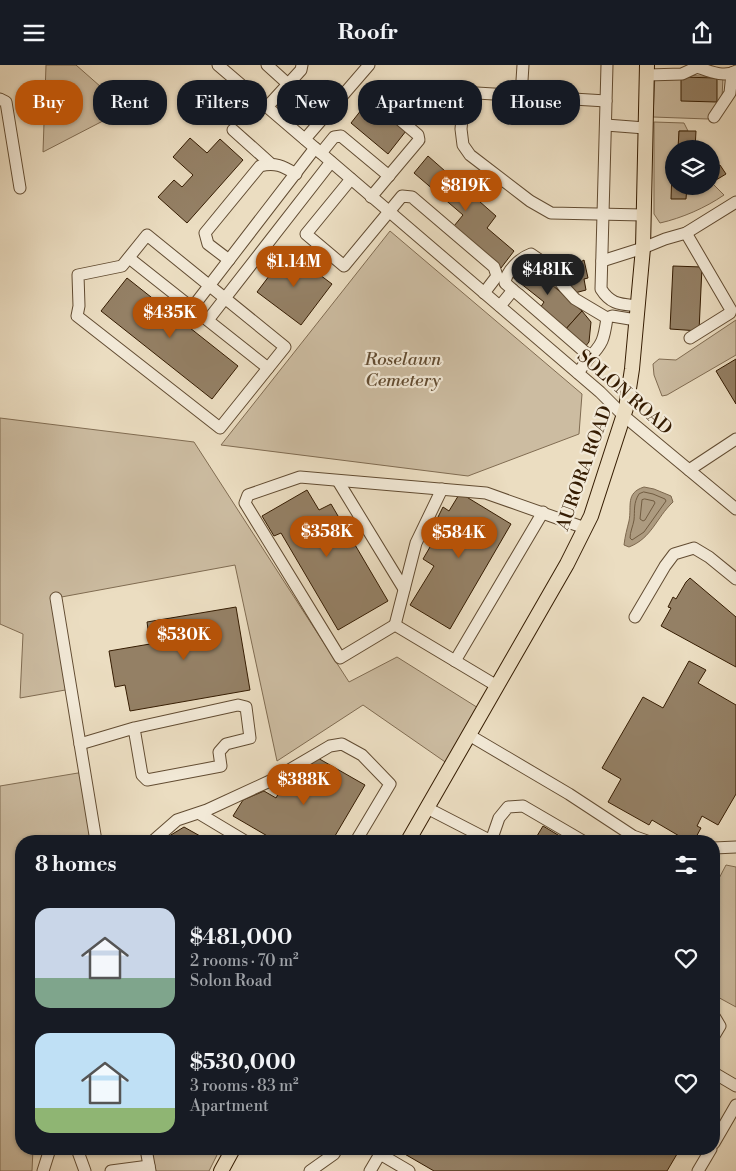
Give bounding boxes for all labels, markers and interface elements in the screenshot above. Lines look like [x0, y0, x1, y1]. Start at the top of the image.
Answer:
icon: menu [20, 19, 48, 47]
text: Roofr [338, 19, 398, 46]
icon: share [688, 19, 716, 47]
chip: Buy [15, 80, 83, 125]
chip: Rent [93, 80, 167, 125]
chip: Filters [177, 80, 267, 125]
chip: New [277, 80, 348, 125]
chip: Apartment [358, 80, 482, 125]
chip: House [492, 80, 580, 125]
map controls [665, 140, 720, 195]
button: layers [665, 140, 720, 195]
pin: $819K [431, 169, 501, 212]
text: $819K [441, 176, 491, 196]
pin: $1.14M [253, 245, 335, 288]
text: $1.14M [267, 252, 321, 272]
pin: $481K [513, 253, 583, 296]
text: $481K [523, 260, 573, 280]
pin: $435K [135, 297, 205, 339]
text: $435K [144, 303, 196, 323]
street label: SOLON ROAD [572, 345, 677, 440]
park label: Roselawn Cemetery [364, 348, 442, 392]
street label: AURORA ROAD [551, 403, 618, 535]
pin: $358K [292, 515, 362, 558]
pin: $584K [424, 517, 494, 559]
text: $358K [301, 522, 353, 542]
text: $584K [432, 523, 486, 543]
pin: $530K [149, 619, 219, 661]
text: $530K [157, 625, 211, 645]
pin: $388K [269, 763, 339, 806]
text: $388K [278, 770, 330, 790]
icon: filters [672, 851, 700, 879]
text: 8 homes [35, 852, 117, 878]
text: $481,000 [190, 925, 292, 951]
icon: home [75, 928, 135, 988]
icon: heart [672, 944, 700, 972]
text: 2 rooms · 70 m² [190, 951, 299, 971]
text: Solon Road [190, 971, 272, 991]
text: $530,000 [190, 1050, 296, 1076]
icon: home [75, 1053, 135, 1113]
icon: heart [672, 1069, 700, 1097]
text: 3 rooms · 83 m² [190, 1076, 299, 1096]
text: Apartment [190, 1096, 269, 1116]

